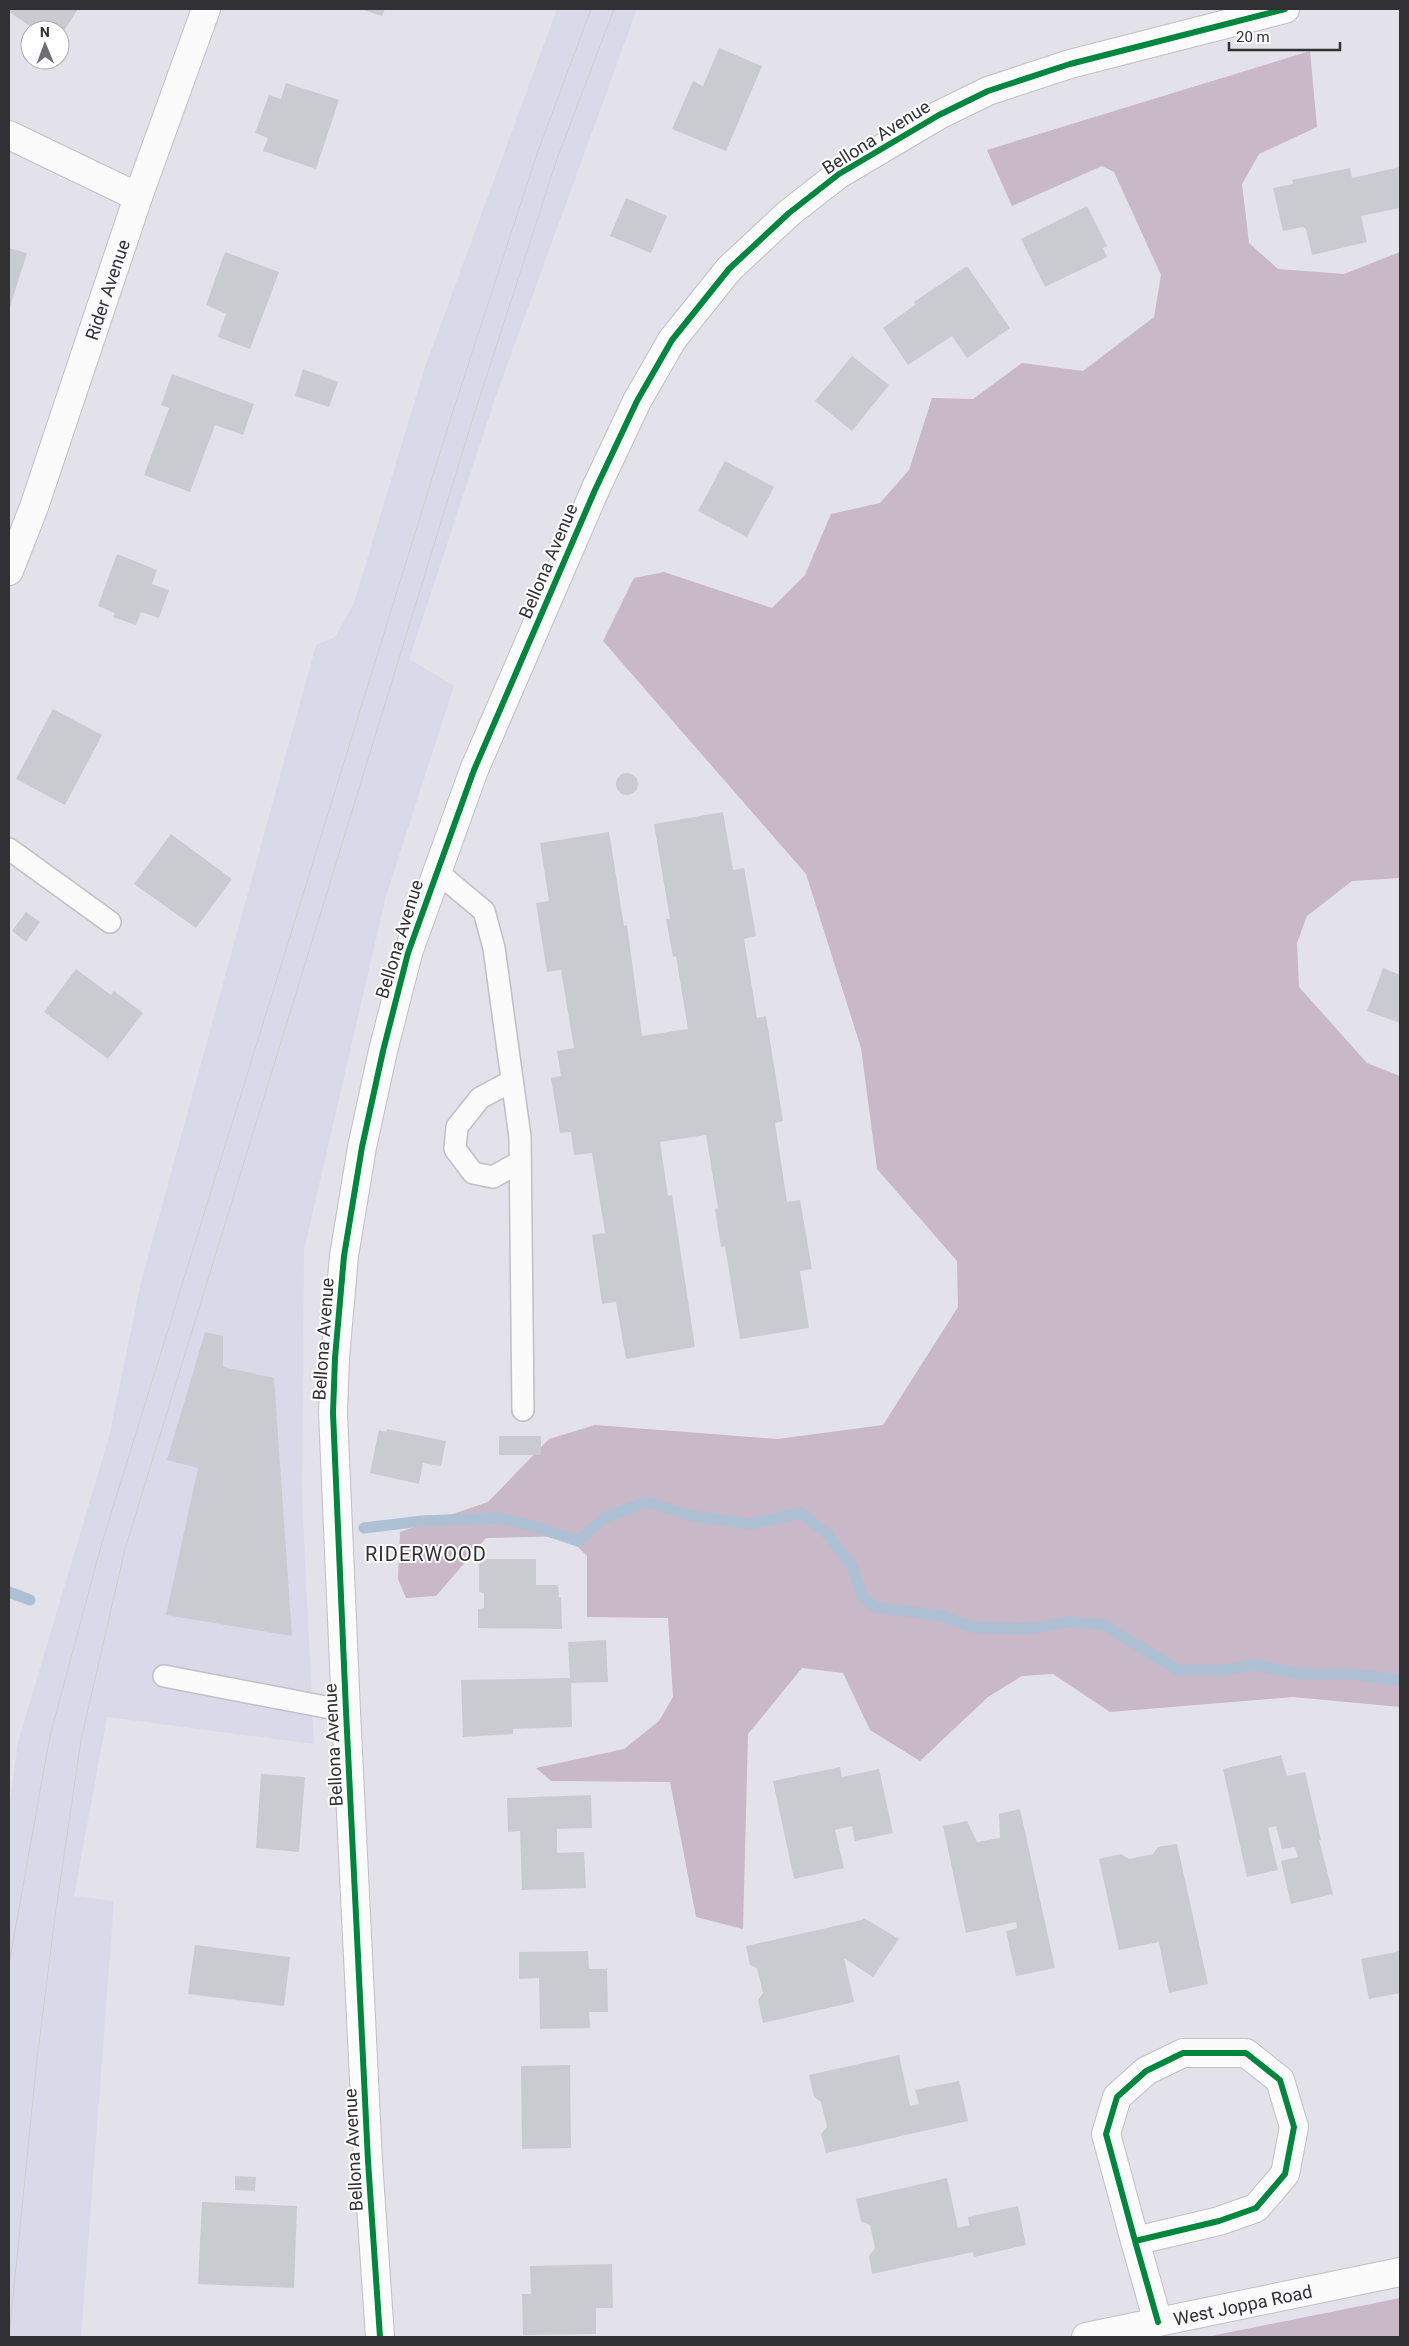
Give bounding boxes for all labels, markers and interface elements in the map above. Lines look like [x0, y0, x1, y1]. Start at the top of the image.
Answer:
north arrow [20, 20, 70, 70]
scale bar [1229, 20, 1340, 52]
text: N [40, 24, 50, 40]
text: 20 m [1236, 28, 1270, 46]
street label: Bellona Avenue [818, 96, 934, 178]
street label: Rider Avenue [80, 237, 134, 343]
street label: Bellona Avenue [514, 500, 582, 622]
street label: Bellona Avenue [371, 877, 427, 1001]
street label: Bellona Avenue [308, 1277, 338, 1401]
district label: RIDERWOOD [365, 1542, 487, 1566]
street label: Bellona Avenue [319, 1683, 347, 1807]
street label: Bellona Avenue [339, 2088, 367, 2212]
street label: West Joppa Road [1172, 2280, 1314, 2329]

